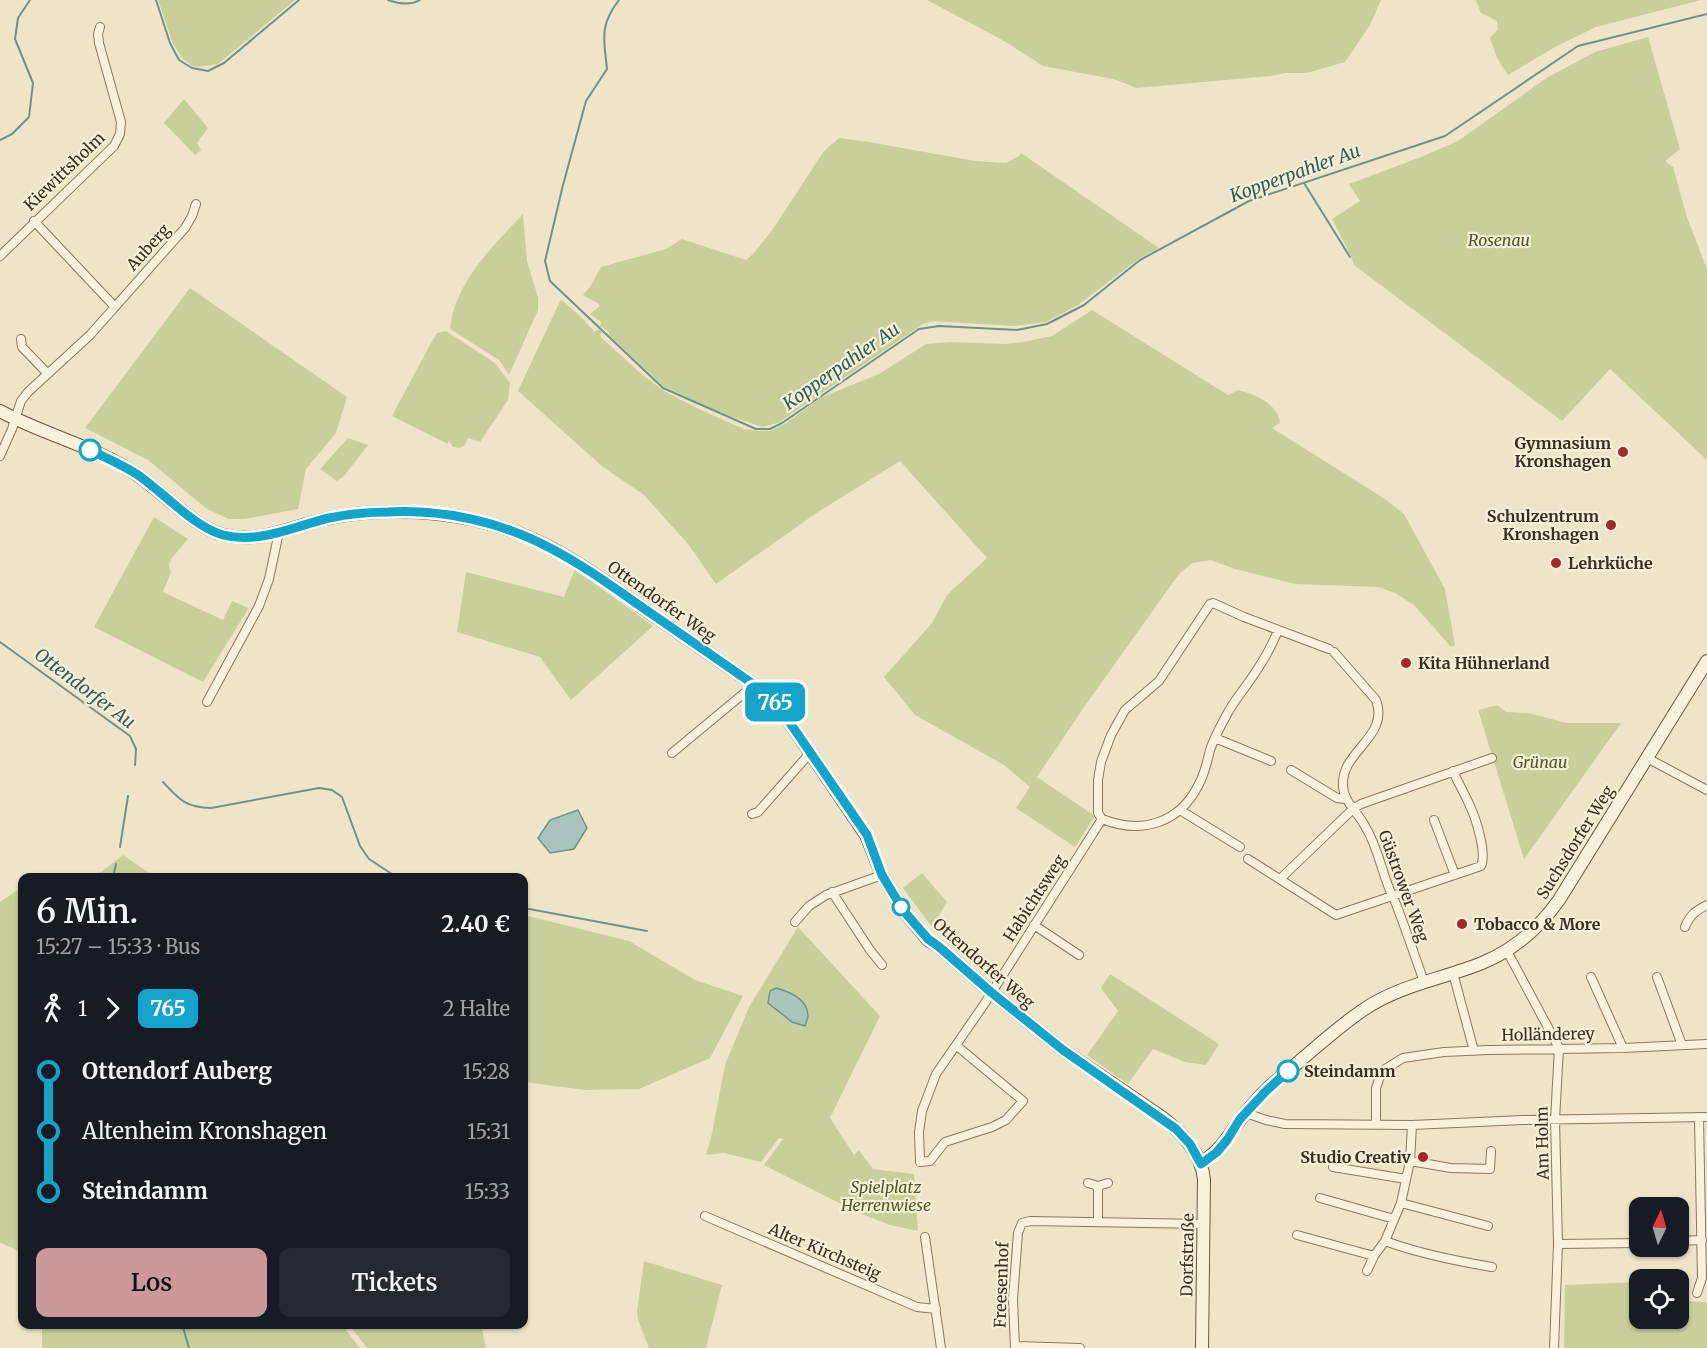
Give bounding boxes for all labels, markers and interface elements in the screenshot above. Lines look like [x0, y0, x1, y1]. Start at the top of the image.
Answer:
street label: Kiewittsholm [19, 127, 109, 215]
water label: Kopperpahler Au [1226, 139, 1364, 208]
street label: Auberg [121, 219, 174, 275]
park label: Rosenau [1468, 230, 1530, 250]
water label: Kopperpahler Au [777, 317, 904, 415]
place label: Gymnasium Kronshagen [1515, 433, 1611, 471]
unlabelled marker [79, 439, 101, 461]
marker: Gymnasium Kronshagen [1616, 445, 1630, 459]
place label: Schulzentrum Kronshagen [1487, 506, 1599, 544]
marker: Schulzentrum Kronshagen [1604, 518, 1618, 532]
place label: Lehrküche [1568, 553, 1653, 573]
street label: Ottendorfer Weg [604, 556, 720, 646]
marker: Lehrküche [1549, 556, 1563, 570]
water label: Ottendorfer Au [30, 643, 140, 733]
place label: Kita Hühnerland [1418, 653, 1550, 673]
marker: Kita Hühnerland [1399, 656, 1413, 670]
line badge: 765 [740, 682, 810, 722]
text: 765 [757, 689, 793, 716]
park label: Grünau [1513, 752, 1567, 772]
street label: Suchsdorfer Weg [1532, 781, 1618, 903]
street label: Güstrower Weg [1374, 827, 1434, 945]
street label: Habichtsweg [998, 851, 1070, 945]
text: 6 Min. [36, 891, 138, 932]
unlabelled marker [892, 898, 910, 916]
text: 2.40 € [441, 910, 510, 938]
street label: Ottendorfer Weg [929, 914, 1039, 1013]
place label: Tobacco & More [1474, 914, 1601, 934]
marker: Tobacco & More [1455, 917, 1469, 931]
text: 15:27 – 15:33 · Bus [36, 934, 200, 959]
icon: walk [36, 992, 69, 1025]
icon: forward [96, 992, 129, 1025]
text: 765 [150, 995, 186, 1022]
text: 1 [78, 996, 87, 1021]
text: 2 Halte [443, 996, 510, 1021]
street label: Holländerey [1501, 1023, 1596, 1045]
text: Ottendorf Auberg [82, 1057, 272, 1085]
text: 15:28 [463, 1059, 510, 1084]
marker: Steindamm [1277, 1060, 1299, 1082]
place label: Steindamm [1304, 1061, 1396, 1081]
street label: Am Holm [1531, 1106, 1553, 1181]
text: Altenheim Kronshagen [82, 1117, 327, 1145]
text: 15:31 [467, 1119, 510, 1144]
place label: Studio Creativ [1300, 1147, 1412, 1167]
marker: Studio Creativ [1416, 1150, 1430, 1164]
text: Steindamm [82, 1177, 208, 1205]
park label: Spielplatz Herrenwiese [840, 1177, 931, 1215]
text: 15:33 [465, 1179, 510, 1204]
north arrow [1629, 1197, 1689, 1257]
map controls [1629, 1197, 1689, 1329]
street label: Dorfstraße [1176, 1213, 1198, 1297]
street label: Alter Kirchsteig [765, 1218, 884, 1284]
street label: Freesenhof [990, 1241, 1013, 1328]
button: Los [36, 1248, 267, 1317]
button: Tickets [279, 1248, 510, 1317]
button: locate [1629, 1269, 1689, 1329]

